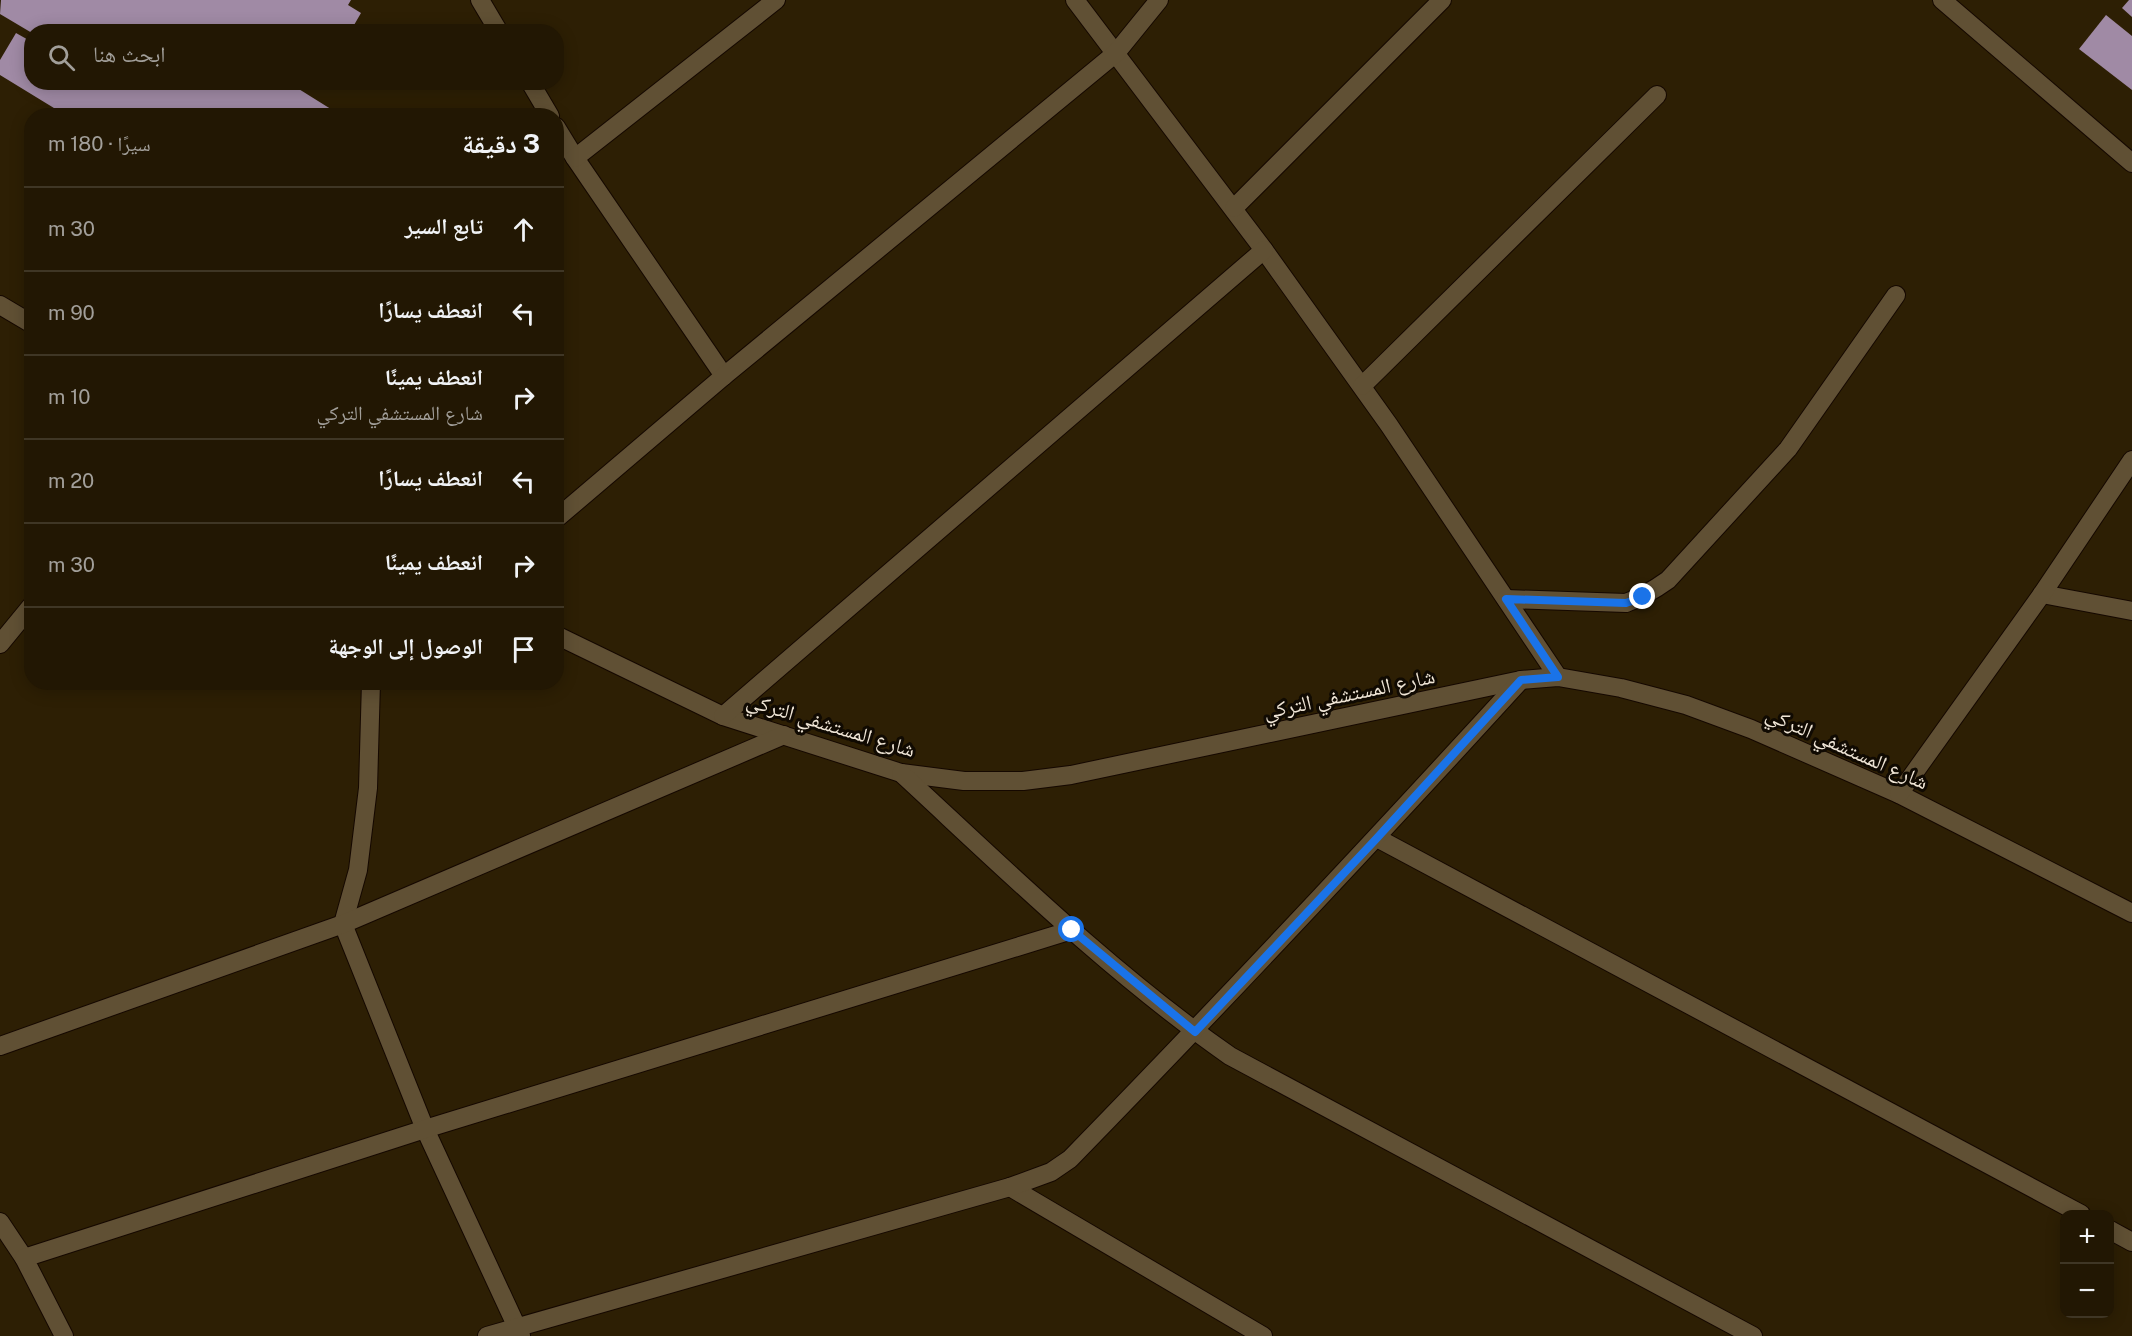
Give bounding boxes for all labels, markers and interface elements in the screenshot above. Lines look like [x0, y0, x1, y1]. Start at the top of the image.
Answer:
search box [24, 24, 564, 90]
icon: search [45, 41, 78, 74]
text: ابحث هنا [93, 41, 165, 67]
text: 3 دقيقة [462, 128, 540, 159]
text: سيرًا · 180 m [48, 132, 151, 156]
text: تابع السير [405, 213, 483, 239]
icon: ahead [507, 213, 540, 246]
text: 30 m [48, 217, 95, 241]
text: انعطف يسارًا [378, 297, 483, 323]
icon: left [507, 297, 540, 330]
text: 90 m [48, 301, 95, 325]
text: انعطف يمينًا [385, 364, 483, 390]
icon: right [507, 381, 540, 414]
text: 10 m [48, 385, 91, 409]
text: شارع المستشفي التركي [316, 401, 483, 425]
text: انعطف يسارًا [378, 465, 483, 491]
icon: left [507, 465, 540, 498]
text: 20 m [48, 469, 94, 493]
text: انعطف يمينًا [385, 549, 483, 575]
icon: right [507, 549, 540, 582]
text: 30 m [48, 553, 95, 577]
route end [1629, 583, 1655, 609]
text: الوصول إلى الوجهة [328, 633, 483, 659]
icon: arrive [507, 633, 540, 666]
street label: شارع المستشفي التركي [1261, 663, 1438, 728]
street label: شارع المستشفي التركي [743, 687, 918, 766]
street label: شارع المستشفي التركي [1760, 701, 1932, 798]
route start [1058, 916, 1084, 942]
map controls [2060, 1210, 2114, 1318]
button: + [2060, 1210, 2114, 1264]
button: − [2060, 1264, 2114, 1318]

